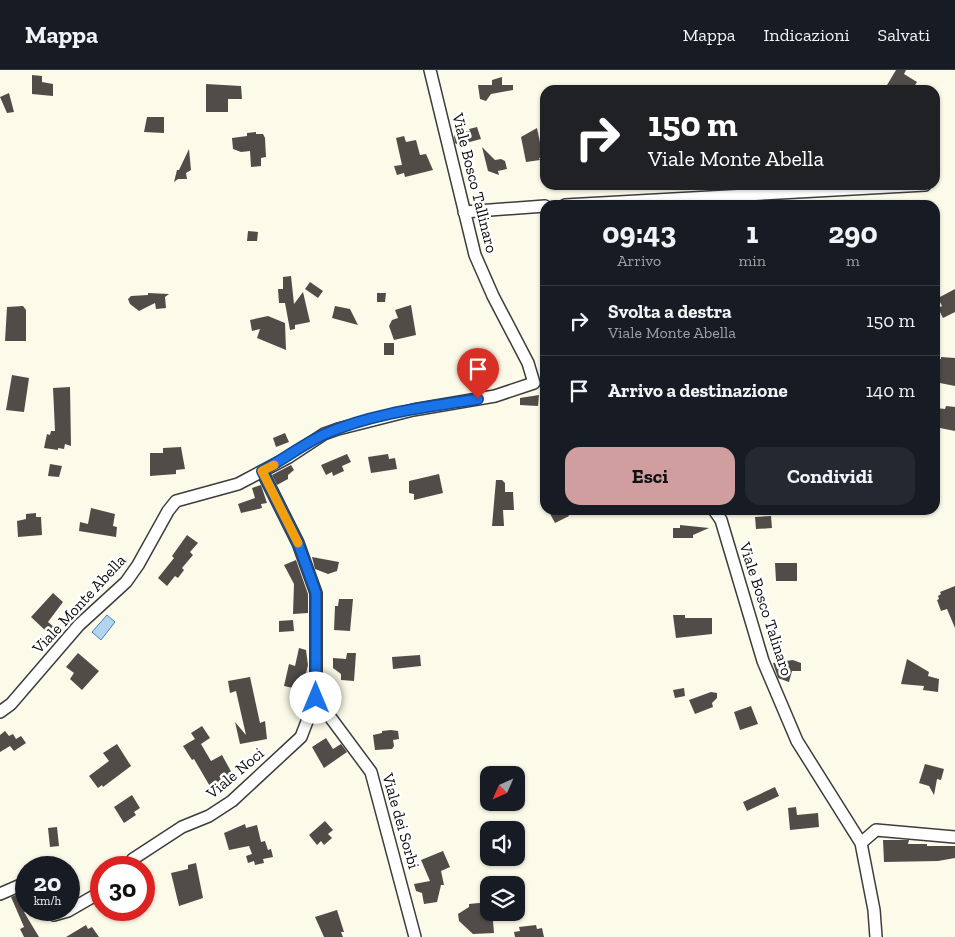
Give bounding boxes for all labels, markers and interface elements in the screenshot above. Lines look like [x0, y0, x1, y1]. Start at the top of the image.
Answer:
text: Mappa [25, 20, 98, 49]
text: Mappa [683, 24, 736, 46]
text: Indicazioni [764, 24, 850, 46]
text: Salvati [878, 24, 930, 46]
text: 150 m [648, 103, 738, 145]
icon: right [565, 105, 630, 170]
street label: Viale Bosco Tallinaro [448, 110, 502, 255]
text: Viale Monte Abella [648, 145, 824, 172]
text: 09:43 [602, 215, 676, 251]
text: 1 [746, 215, 758, 251]
text: 290 [828, 215, 878, 251]
text: Arrivo [617, 251, 661, 270]
text: min [738, 251, 766, 270]
text: m [846, 251, 860, 270]
text: Svolta a destra [608, 300, 732, 323]
icon: right [565, 307, 593, 335]
text: 150 m [866, 309, 915, 332]
text: Viale Monte Abella [608, 323, 736, 342]
pin [457, 348, 499, 399]
icon: arrive [464, 355, 492, 383]
icon: arrive [565, 377, 593, 405]
text: Arrivo a destinazione [608, 379, 788, 402]
text: 140 m [866, 379, 915, 402]
button: Esci [565, 447, 735, 505]
button: Condividi [745, 447, 915, 505]
street label: Viale Bosco Talinaro [735, 539, 797, 678]
street label: Viale Monte Abella [28, 550, 130, 658]
position arrow [289, 671, 341, 723]
street label: Viale Noci [202, 743, 268, 803]
north arrow [480, 766, 525, 811]
map controls [480, 766, 525, 921]
street label: Viale dei Sorbi [378, 770, 424, 871]
button: sound [480, 821, 525, 866]
speed limit sign: 30 [90, 856, 155, 921]
text: 20 [34, 867, 61, 897]
button: layers [480, 876, 525, 921]
text: km/h [34, 894, 61, 908]

